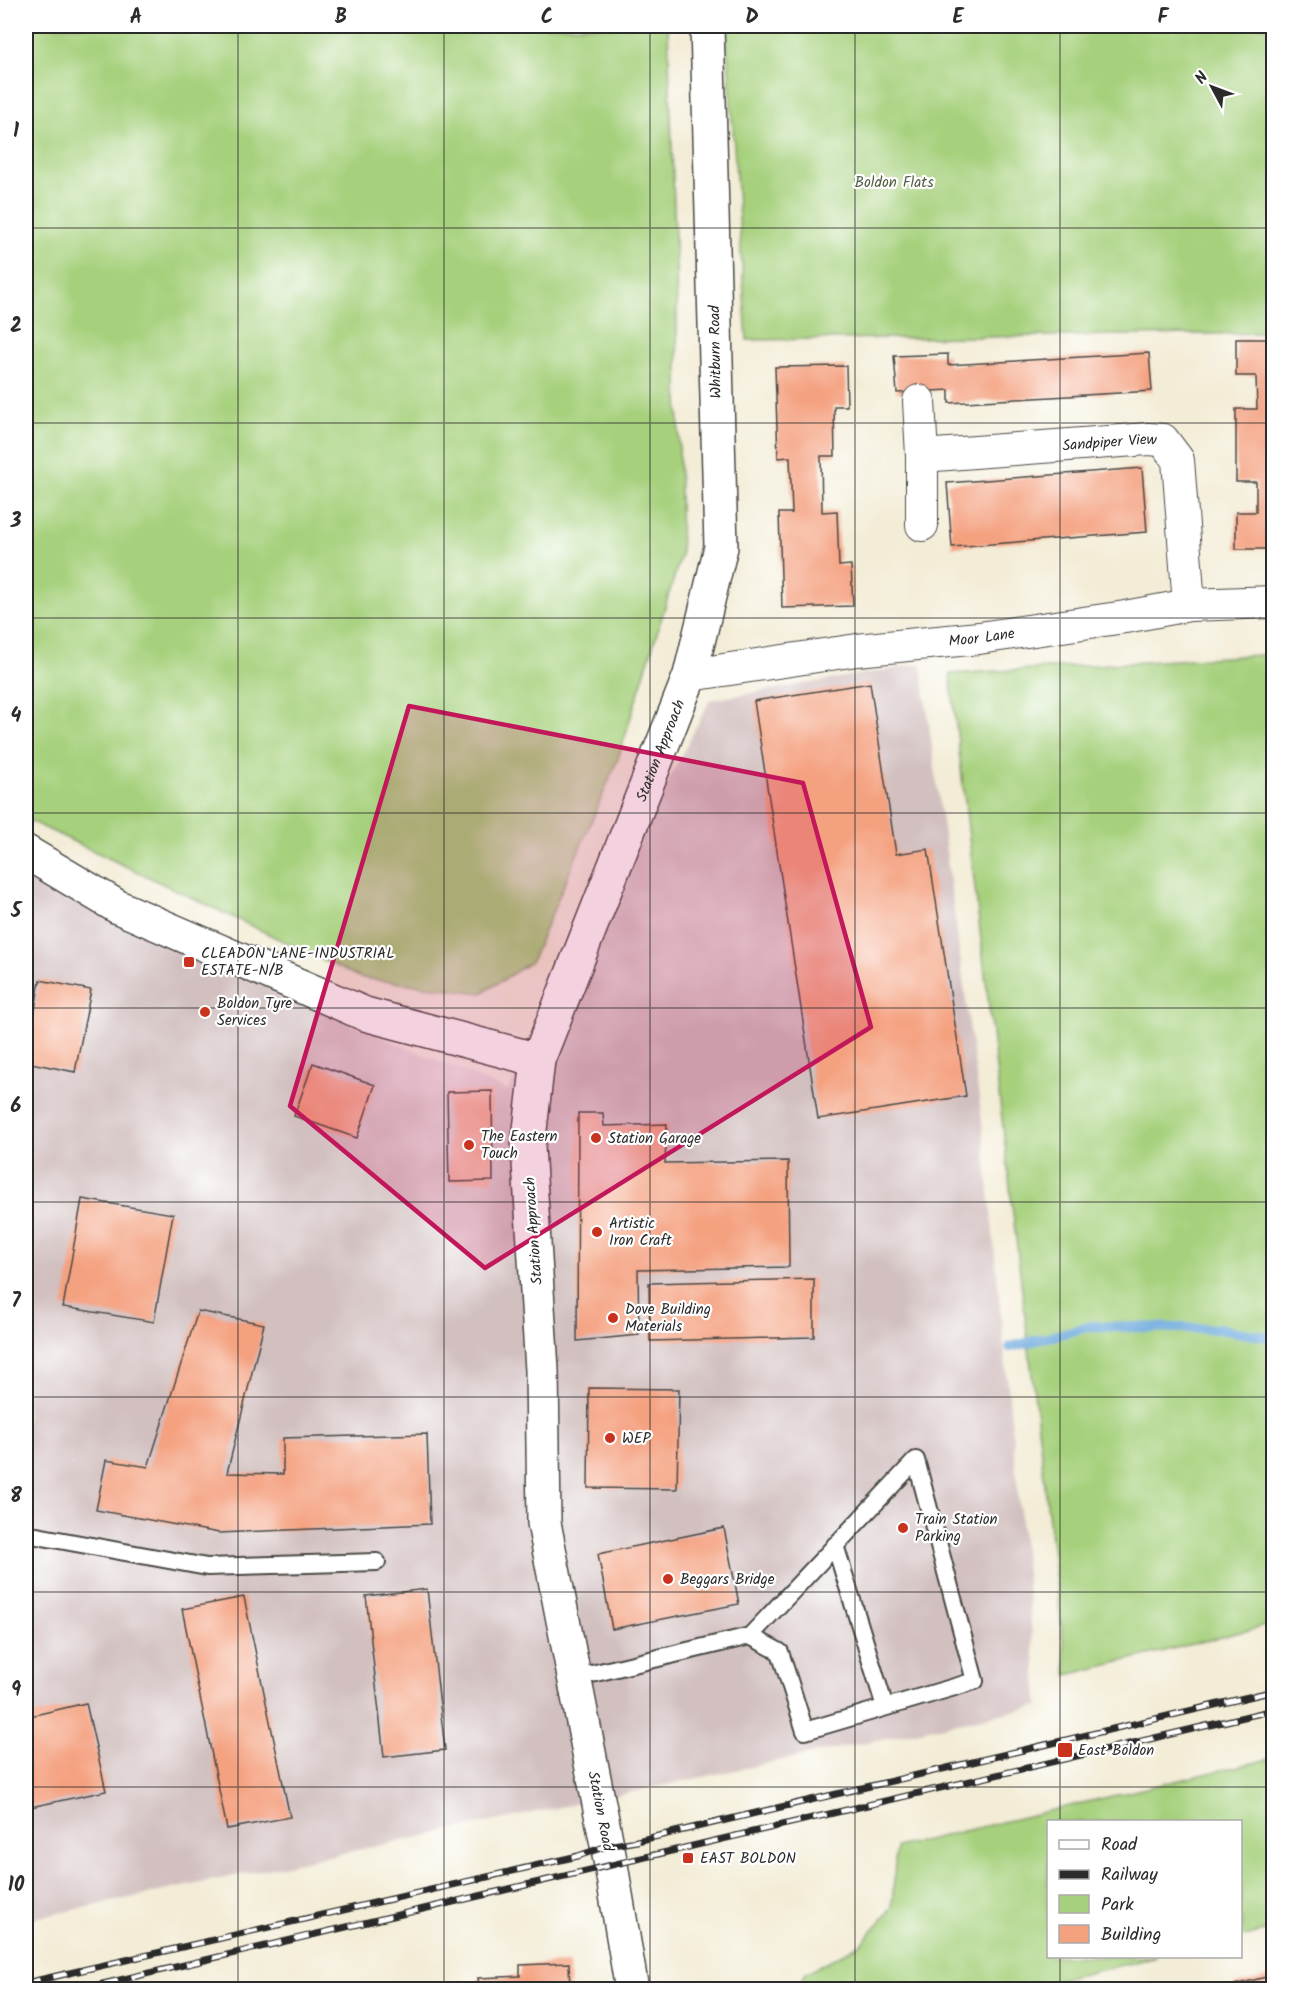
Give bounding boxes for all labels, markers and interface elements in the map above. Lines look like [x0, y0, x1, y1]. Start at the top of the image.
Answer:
text: A [130, 2, 142, 34]
text: B [335, 2, 347, 34]
text: C [541, 2, 553, 34]
text: D [745, 2, 759, 34]
text: E [952, 2, 964, 34]
text: F [1158, 2, 1170, 34]
north arrow [1182, 57, 1242, 117]
text: N [1189, 66, 1215, 90]
text: 1 [13, 116, 19, 148]
park label: Boldon Flats [854, 171, 934, 195]
street label: Whitburn Road [703, 305, 729, 399]
text: 2 [10, 311, 22, 343]
street label: Sandpiper View [1061, 428, 1158, 458]
text: 3 [10, 506, 22, 538]
street label: Moor Lane [947, 622, 1016, 654]
street label: Station Approach [630, 696, 692, 806]
text: 4 [11, 701, 22, 733]
text: 5 [10, 896, 23, 928]
place label: CLEADON LANE-INDUSTRIAL ESTATE-N/B [201, 942, 394, 983]
marker: CLEADON LANE-INDUSTRIAL ESTATE-N/B [182, 955, 196, 969]
place label: Boldon Tyre Services [217, 992, 292, 1033]
marker: Boldon Tyre Services [198, 1005, 212, 1019]
text: 6 [11, 1091, 22, 1123]
place label: The Eastern Touch [481, 1125, 558, 1166]
place label: Station Garage [608, 1127, 701, 1151]
marker: Station Garage [589, 1131, 603, 1145]
marker: The Eastern Touch [462, 1138, 476, 1152]
street label: Station Approach [518, 1176, 550, 1286]
place label: Artistic Iron Craft [609, 1212, 672, 1253]
marker: Artistic Iron Craft [590, 1225, 604, 1239]
text: 7 [11, 1286, 21, 1318]
place label: Dove Building Materials [625, 1298, 711, 1339]
marker: Dove Building Materials [606, 1311, 620, 1325]
place label: WEP [622, 1427, 652, 1451]
marker: WEP [603, 1431, 617, 1445]
text: 8 [10, 1481, 22, 1513]
place label: Train Station Parking [915, 1508, 998, 1549]
marker: Train Station Parking [896, 1521, 910, 1535]
place label: Beggars Bridge [680, 1568, 775, 1592]
marker: Beggars Bridge [661, 1572, 675, 1586]
text: 9 [11, 1675, 21, 1707]
place label: East Boldon [1078, 1739, 1154, 1763]
marker: East Boldon [1056, 1741, 1074, 1759]
street label: Station Road [581, 1769, 620, 1854]
legend [1047, 1820, 1242, 1958]
text: Road [1101, 1831, 1138, 1860]
place label: EAST BOLDON [700, 1847, 796, 1871]
marker: EAST BOLDON [681, 1851, 695, 1865]
text: Railway [1101, 1861, 1158, 1890]
text: 10 [8, 1870, 25, 1902]
text: Park [1101, 1891, 1134, 1920]
text: Building [1101, 1921, 1161, 1950]

